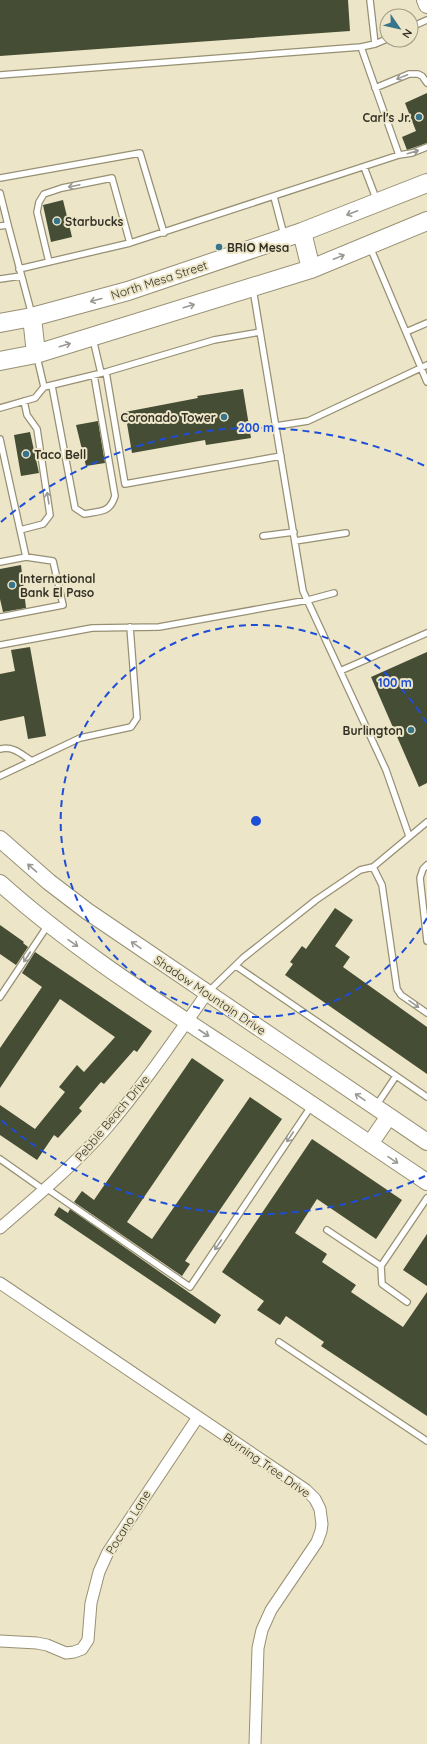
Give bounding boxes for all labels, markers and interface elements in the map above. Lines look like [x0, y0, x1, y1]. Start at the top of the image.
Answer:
north arrow [379, 8, 419, 48]
text: N [399, 26, 415, 41]
one-way arrow [397, 73, 409, 81]
place label: Carl's Jr. [362, 110, 411, 125]
marker: Carl's Jr. [414, 112, 424, 122]
one-way arrow [406, 148, 419, 155]
one-way arrow [68, 182, 81, 190]
one-way arrow [346, 209, 358, 217]
place label: Starbucks [65, 214, 123, 229]
marker: Starbucks [52, 216, 62, 226]
place label: BRIO Mesa [227, 240, 289, 255]
marker: BRIO Mesa [214, 242, 224, 252]
one-way arrow [333, 253, 345, 260]
street label: North Mesa Street [109, 257, 209, 303]
one-way arrow [90, 296, 103, 304]
one-way arrow [182, 302, 195, 309]
one-way arrow [58, 341, 71, 348]
place label: Coronado Tower [120, 410, 216, 425]
marker: Coronado Tower [219, 412, 229, 422]
text: 200 m [238, 420, 274, 435]
place label: Taco Bell [34, 447, 86, 462]
marker: Taco Bell [21, 449, 31, 459]
one-way arrow [44, 492, 52, 505]
place label: International Bank El Paso [20, 571, 95, 600]
marker: International Bank El Paso [7, 580, 17, 590]
text: 100 m [378, 675, 412, 690]
place label: Burlington [343, 723, 403, 738]
marker: Burlington [406, 725, 416, 735]
centre of rings [249, 814, 263, 828]
one-way arrow [27, 863, 37, 872]
one-way arrow [68, 939, 79, 947]
one-way arrow [131, 941, 142, 949]
one-way arrow [23, 952, 31, 963]
street label: Shadow Mountain Drive [151, 952, 269, 1038]
one-way arrow [408, 1000, 419, 1008]
one-way arrow [198, 1029, 210, 1037]
street label: Pebble Beach Drive [71, 1072, 153, 1164]
one-way arrow [354, 1092, 366, 1100]
one-way arrow [286, 1131, 294, 1142]
one-way arrow [387, 1156, 398, 1164]
one-way arrow [213, 1239, 221, 1251]
street label: Burning Tree Drive [220, 1429, 314, 1501]
street label: Pocano Lane [102, 1487, 154, 1557]

